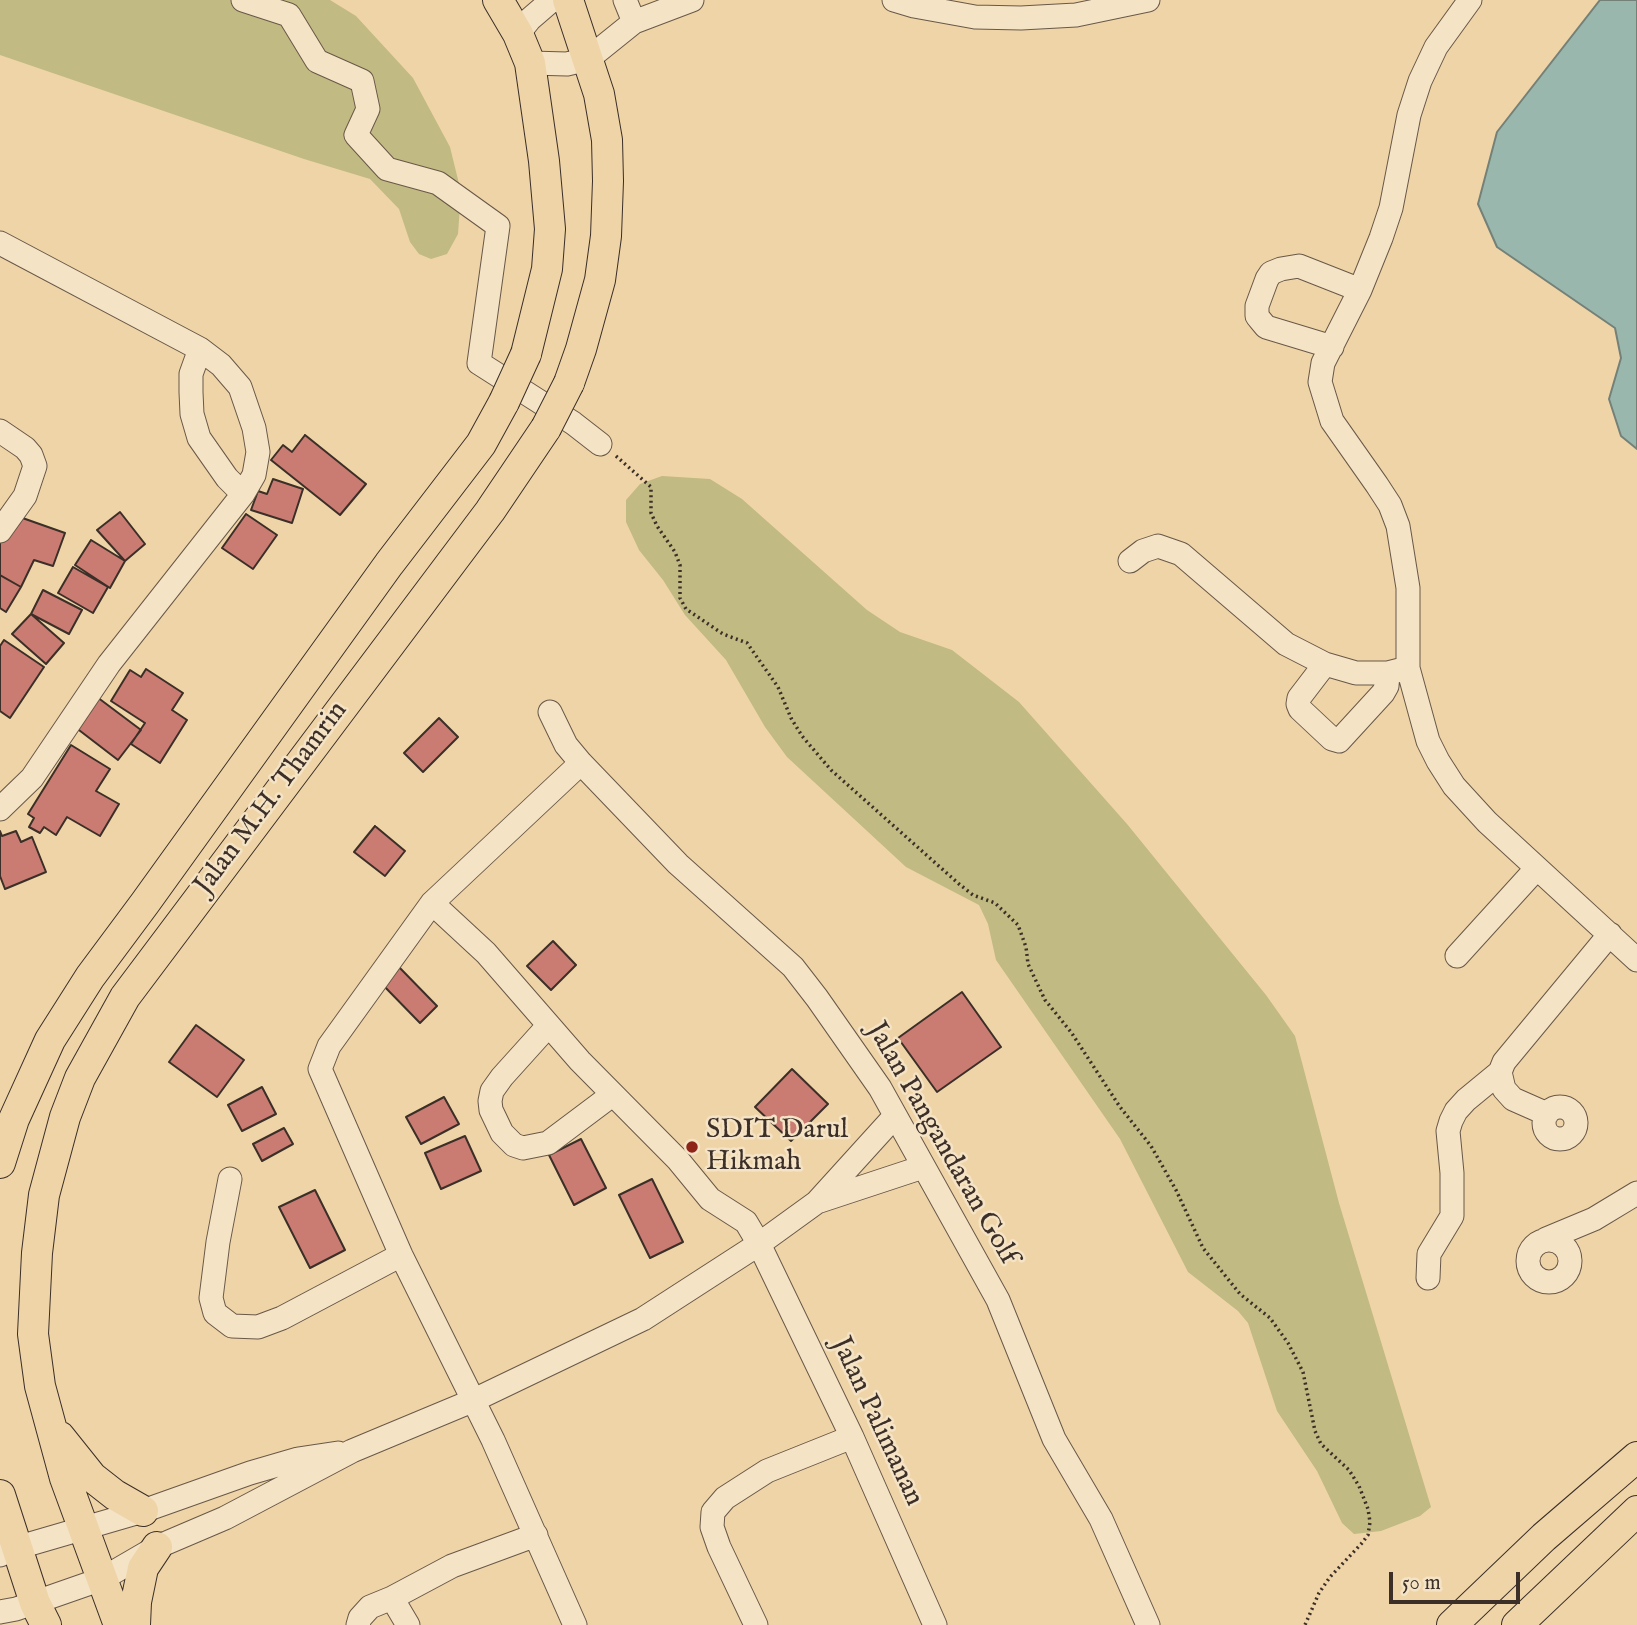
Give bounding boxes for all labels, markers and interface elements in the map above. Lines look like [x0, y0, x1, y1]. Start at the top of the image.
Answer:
street label: Jalan M.H. Thamrin [188, 695, 356, 903]
street label: Jalan Pangandaran Golf [858, 1017, 1024, 1271]
place label: SDIT Darul Hikmah [706, 1114, 848, 1180]
marker: SDIT Darul Hikmah [684, 1139, 700, 1155]
street label: Jalan Palimanan [822, 1332, 930, 1512]
scale bar [1392, 1558, 1523, 1602]
text: 50 m [1402, 1570, 1441, 1597]

